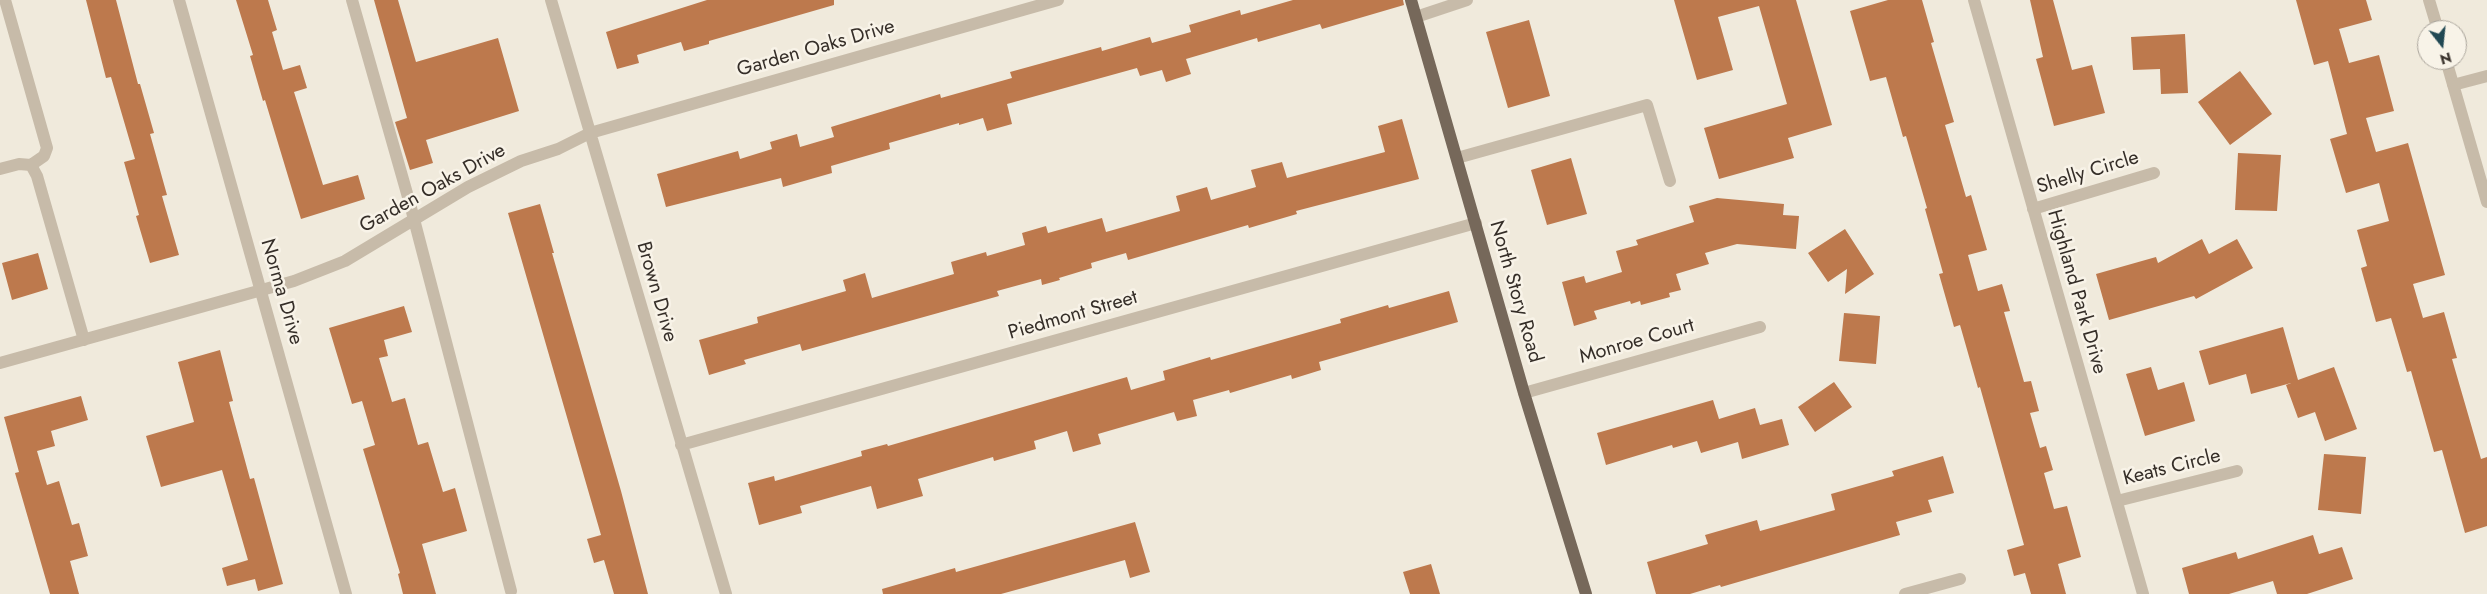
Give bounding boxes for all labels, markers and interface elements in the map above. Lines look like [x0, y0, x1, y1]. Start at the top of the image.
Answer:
street label: Garden Oaks Drive [734, 15, 898, 83]
north arrow [2417, 20, 2467, 70]
text: N [2438, 47, 2454, 70]
street label: Garden Oaks Drive [356, 139, 510, 239]
street label: Shelly Circle [2034, 146, 2142, 200]
street label: Highland Park Drive [2041, 207, 2111, 377]
street label: North Story Road [1483, 218, 1547, 366]
street label: Norma Drive [254, 236, 308, 348]
street label: Brown Drive [630, 239, 682, 345]
street label: Piedmont Street [1006, 286, 1140, 346]
street label: Monroe Court [1577, 314, 1697, 370]
street label: Keats Circle [2121, 444, 2223, 492]

